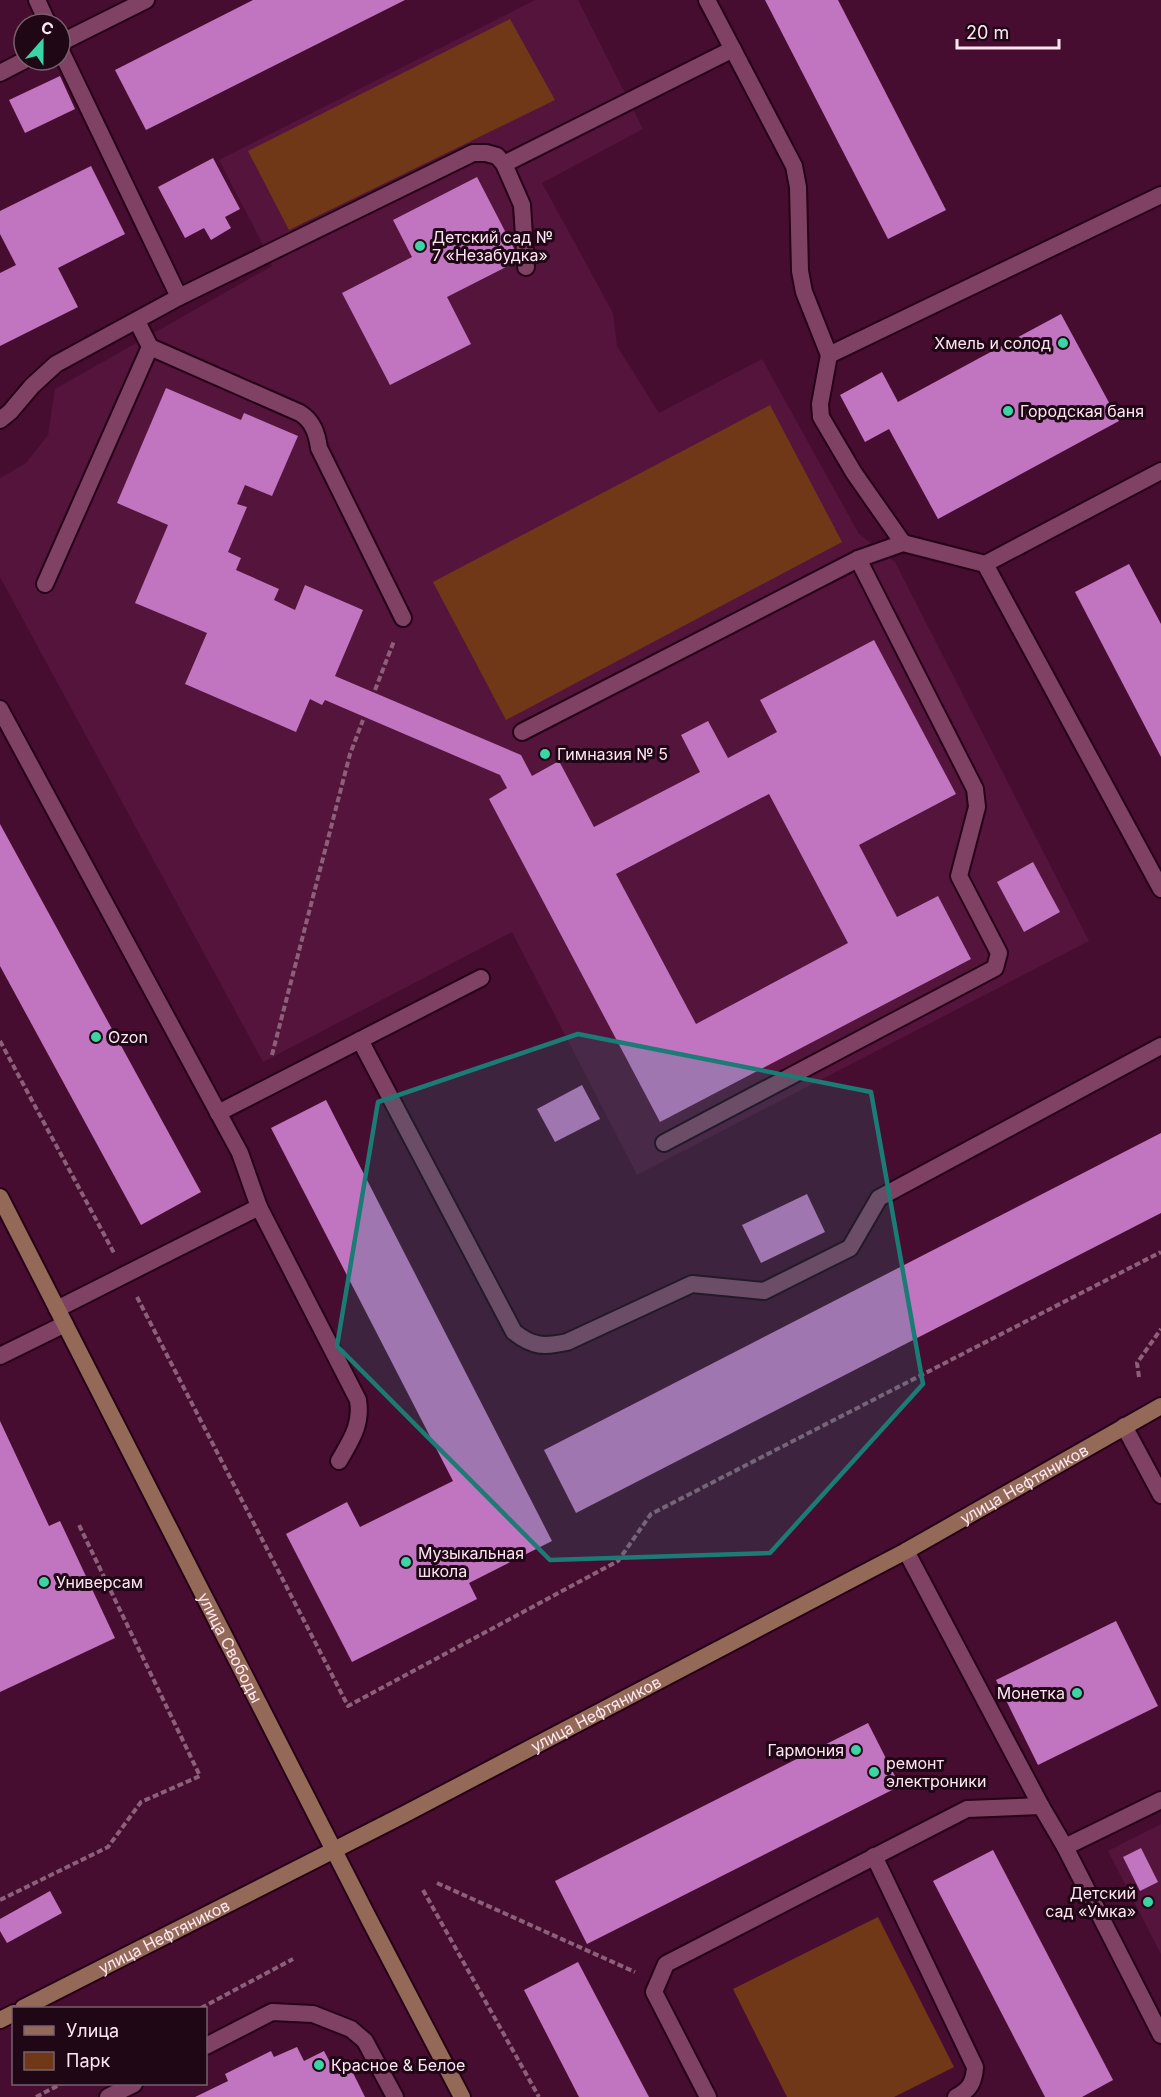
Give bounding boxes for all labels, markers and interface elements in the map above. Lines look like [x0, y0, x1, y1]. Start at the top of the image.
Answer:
north arrow [12, 12, 72, 72]
scale bar [957, 12, 1059, 50]
text: С [38, 17, 57, 40]
text: 20 m [966, 22, 1009, 43]
place label: Детский сад № 7 «Незабудка» [432, 227, 553, 265]
marker: Детский сад № 7 «Незабудка» [413, 239, 427, 253]
place label: Хмель и солод [934, 333, 1051, 353]
marker: Хмель и солод [1056, 336, 1070, 350]
place label: Городская баня [1020, 401, 1144, 421]
marker: Городская баня [1001, 404, 1015, 418]
place label: Гимназия № 5 [557, 744, 668, 764]
marker: Гимназия № 5 [538, 747, 552, 761]
place label: Ozon [108, 1027, 148, 1047]
marker: Ozon [89, 1030, 103, 1044]
street label: улица Нефтяников [956, 1440, 1092, 1528]
place label: Музыкальная школа [418, 1543, 524, 1581]
marker: Музыкальная школа [399, 1555, 413, 1569]
place label: Универсам [56, 1572, 143, 1592]
marker: Универсам [37, 1575, 51, 1589]
street label: улица Свободы [194, 1589, 267, 1706]
street label: улица Нефтяников [527, 1671, 664, 1756]
place label: Монетка [997, 1683, 1065, 1703]
marker: Монетка [1070, 1686, 1084, 1700]
place label: Гармония [767, 1740, 844, 1760]
marker: Гармония [849, 1743, 863, 1757]
place label: ремонт электроники [886, 1753, 986, 1791]
marker: ремонт электроники [867, 1765, 881, 1779]
place label: Детский сад «Умка» [1045, 1883, 1136, 1921]
street label: улица Нефтяников [95, 1895, 233, 1978]
marker: Детский сад «Умка» [1141, 1895, 1155, 1909]
legend [12, 2007, 207, 2085]
text: Улица [66, 2020, 119, 2041]
text: Парк [66, 2050, 111, 2071]
place label: Красное & Белое [331, 2055, 465, 2075]
marker: Красное & Белое [312, 2058, 326, 2072]

